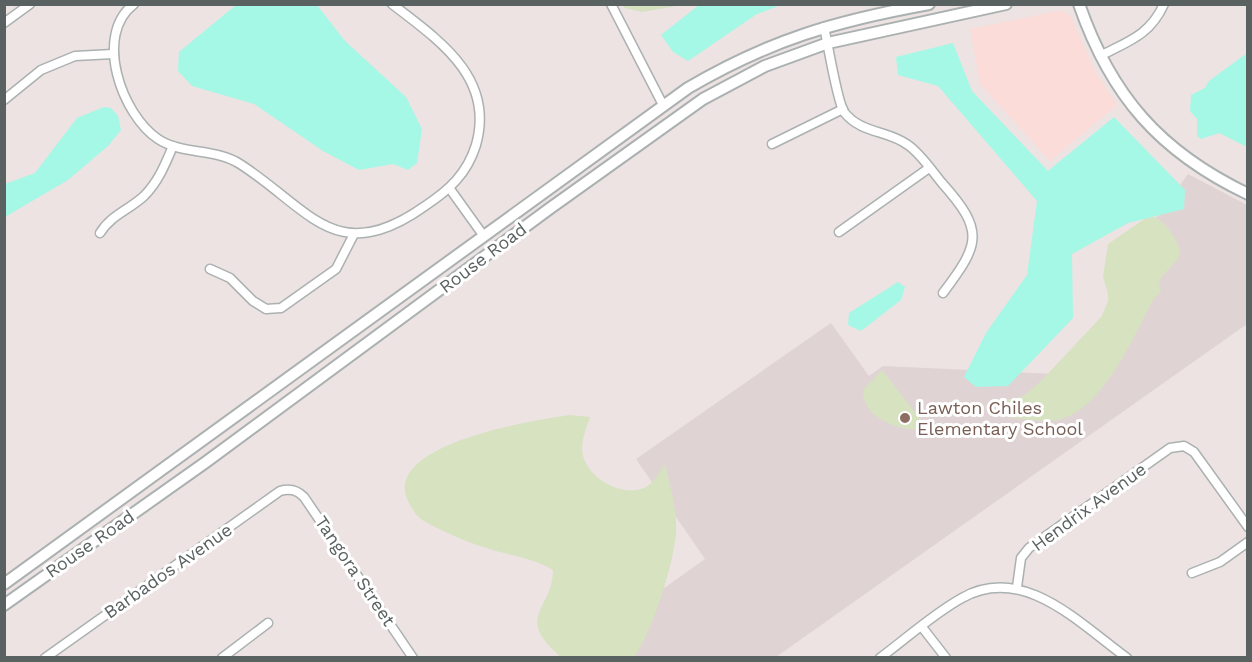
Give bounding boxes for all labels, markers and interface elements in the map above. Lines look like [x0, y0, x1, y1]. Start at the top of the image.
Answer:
street label: Rouse Road [435, 218, 530, 297]
place label: Lawton Chiles Elementary School [917, 397, 1083, 439]
marker: Lawton Chiles Elementary School [898, 411, 912, 425]
street label: Hendrix Avenue [1027, 458, 1150, 555]
street label: Rouse Road [41, 505, 138, 582]
street label: Tangora Street [311, 512, 400, 630]
street label: Barbados Avenue [100, 519, 236, 623]

